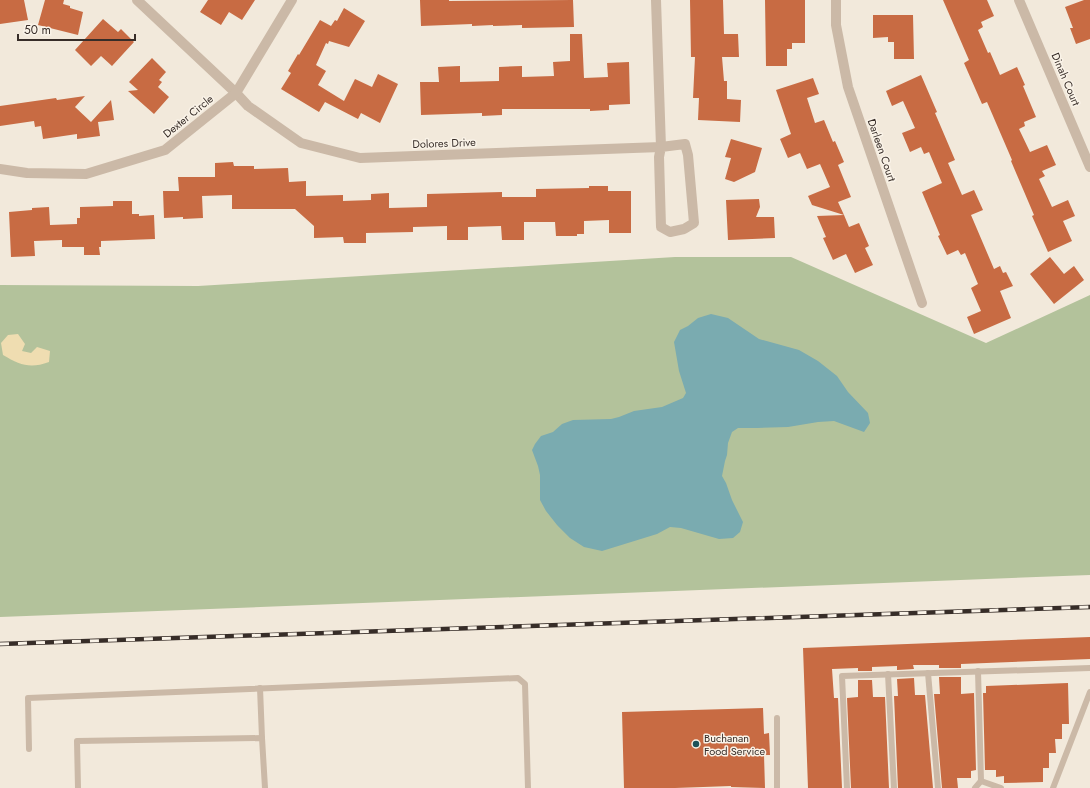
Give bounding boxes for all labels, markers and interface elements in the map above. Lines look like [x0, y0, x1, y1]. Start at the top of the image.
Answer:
scale bar [18, 16, 135, 42]
text: 50 m [24, 21, 51, 39]
street label: Dinah Court [1048, 50, 1084, 108]
street label: Dexter Circle [159, 91, 217, 141]
street label: Darleen Court [864, 117, 900, 184]
street label: Dolores Drive [412, 134, 476, 152]
place label: Buchanan Food Service [704, 730, 766, 759]
marker: Buchanan Food Service [691, 739, 701, 749]

